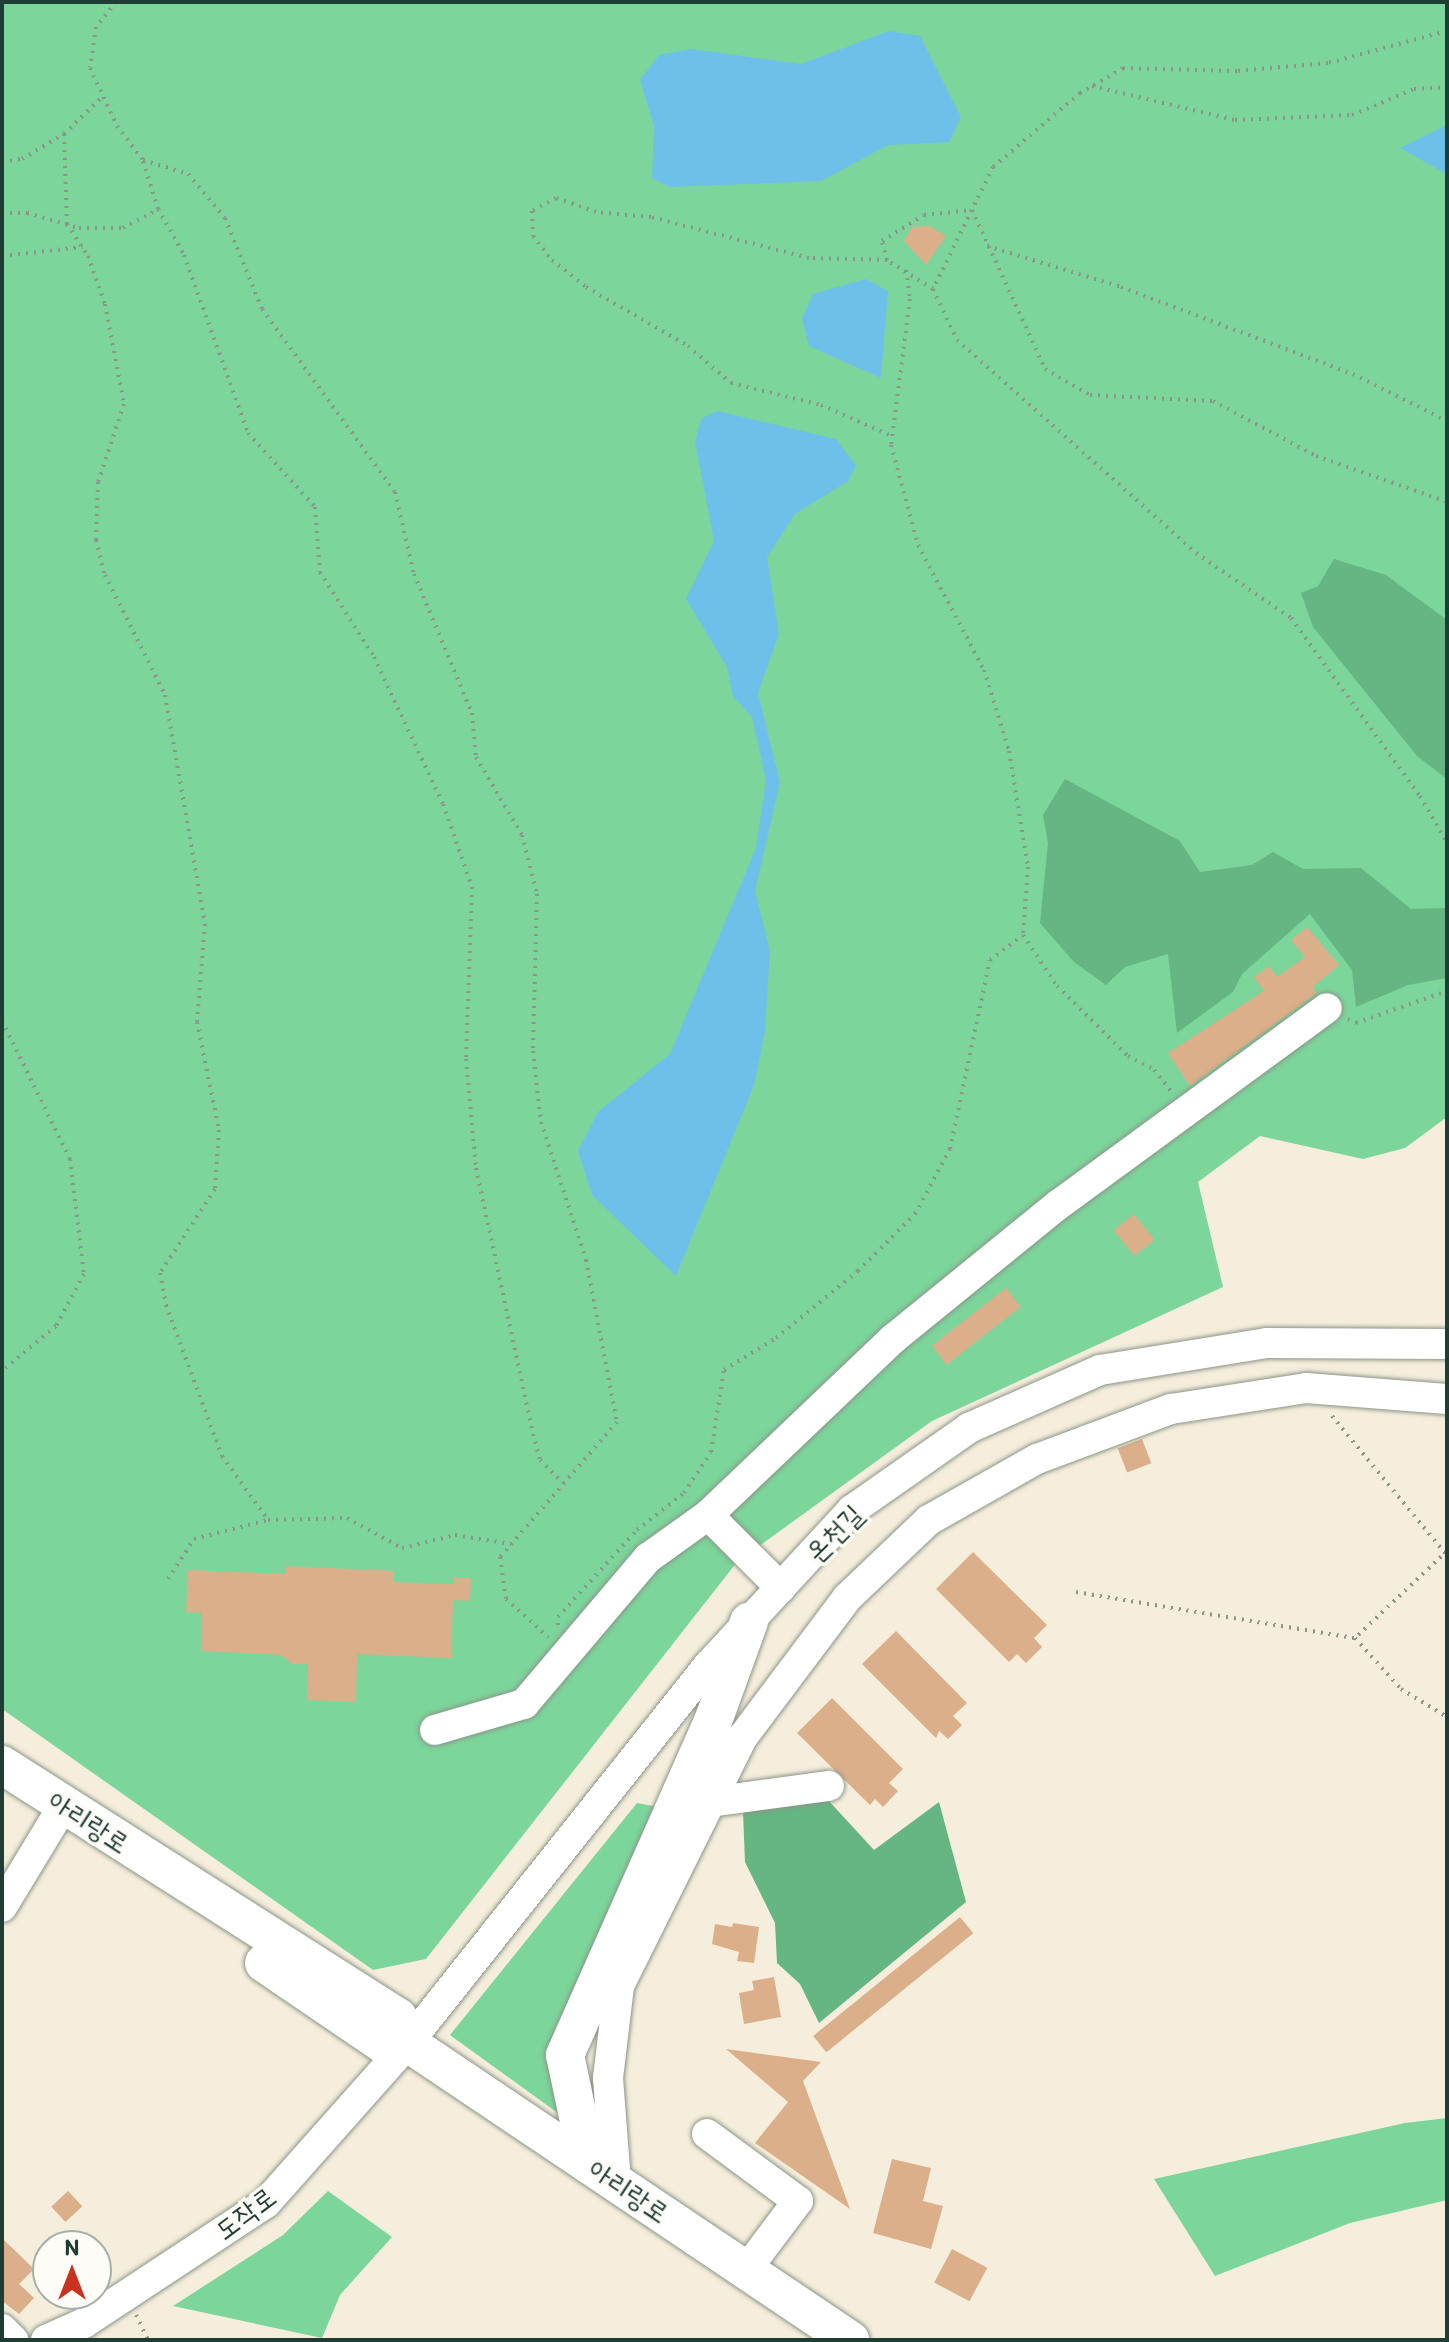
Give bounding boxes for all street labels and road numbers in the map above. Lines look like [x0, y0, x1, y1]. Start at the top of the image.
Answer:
street label: 온천길 [798, 1497, 870, 1569]
street label: 아리랑로 [42, 1783, 136, 1861]
street label: 아리랑로 [582, 2152, 676, 2230]
street label: 도작로 [208, 2179, 282, 2247]

